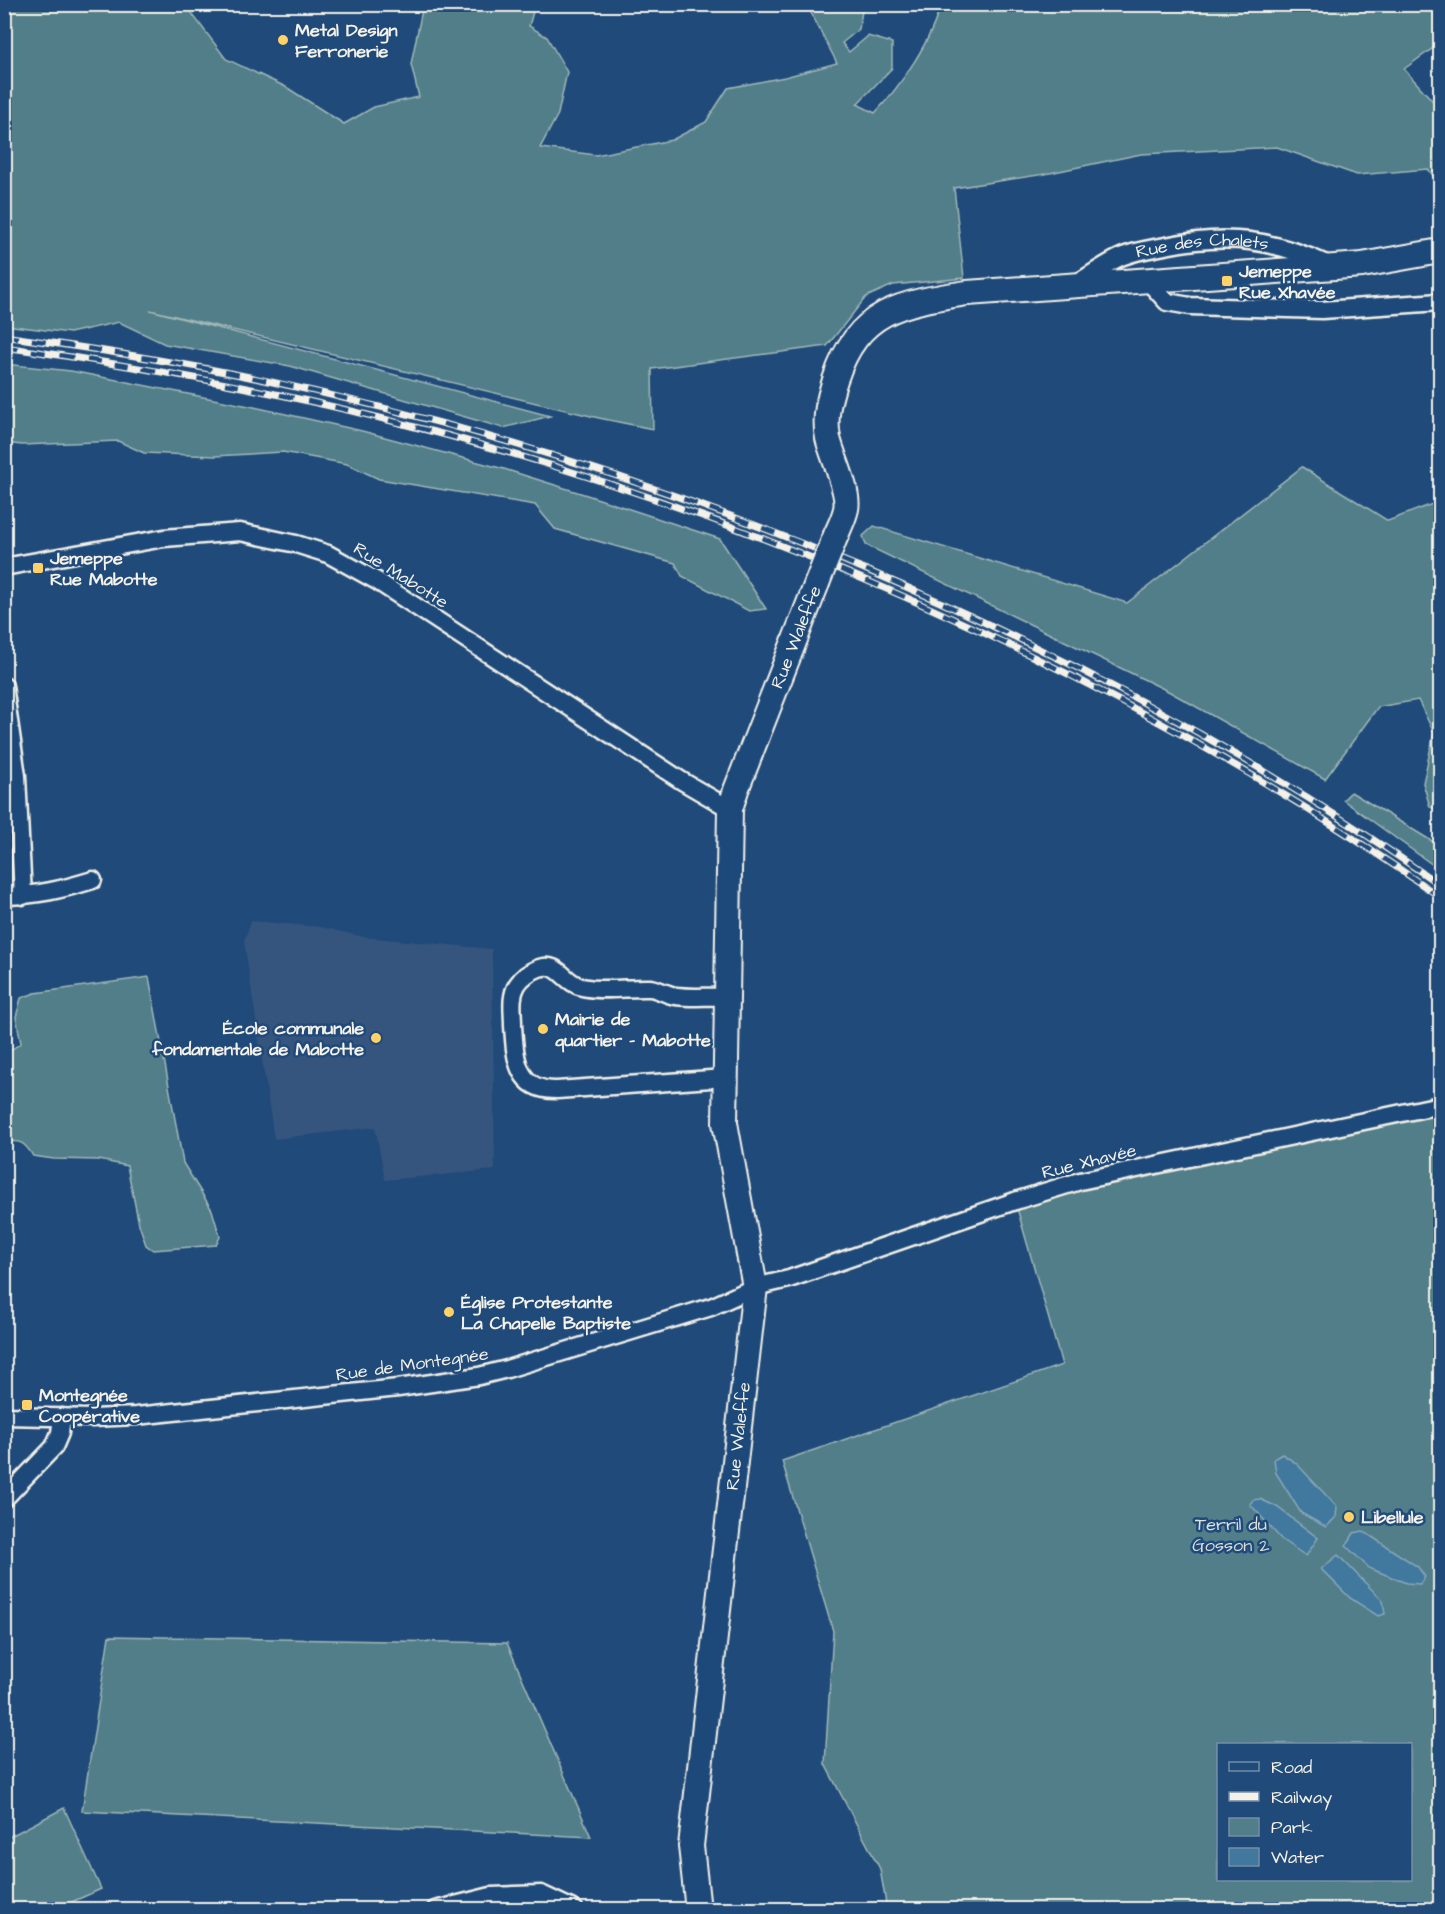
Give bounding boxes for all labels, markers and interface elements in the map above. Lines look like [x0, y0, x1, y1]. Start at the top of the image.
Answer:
place label: Metal Design Ferronerie [295, 18, 398, 64]
marker: Metal Design Ferronerie [276, 33, 290, 47]
street label: Rue des Chalets [1133, 227, 1271, 265]
place label: Jemeppe Rue Xhavée [1238, 259, 1336, 305]
marker: Jemeppe Rue Xhavée [1220, 274, 1234, 288]
street label: Rue Mabotte [349, 536, 453, 615]
place label: Jemeppe Rue Mabotte [49, 546, 158, 592]
marker: Jemeppe Rue Mabotte [31, 561, 45, 575]
street label: Rue Waleffe [765, 582, 828, 692]
place label: Mairie de quartier - Mabotte [555, 1007, 711, 1053]
place label: École communale fondamentale de Mabotte [151, 1016, 364, 1062]
marker: Mairie de quartier - Mabotte [536, 1022, 550, 1036]
marker: École communale fondamentale de Mabotte [369, 1031, 383, 1045]
street label: Rue Xhavée [1039, 1138, 1139, 1185]
place label: Église Protestante La Chapelle Baptiste [461, 1290, 631, 1336]
marker: Église Protestante La Chapelle Baptiste [442, 1305, 456, 1319]
street label: Rue de Montegnée [334, 1341, 490, 1389]
street label: Rue Waleffe [720, 1380, 757, 1492]
place label: Montegnée Coopérative [39, 1383, 140, 1429]
marker: Montegnée Coopérative [20, 1398, 34, 1412]
place label: Libellule [1361, 1505, 1424, 1530]
marker: Libellule [1342, 1510, 1356, 1524]
park label: Terril du Gosson 2 [1192, 1512, 1270, 1558]
legend [1217, 1743, 1412, 1881]
text: Road [1271, 1755, 1312, 1780]
text: Railway [1271, 1785, 1332, 1811]
text: Park [1271, 1815, 1313, 1840]
text: Water [1271, 1845, 1324, 1870]

